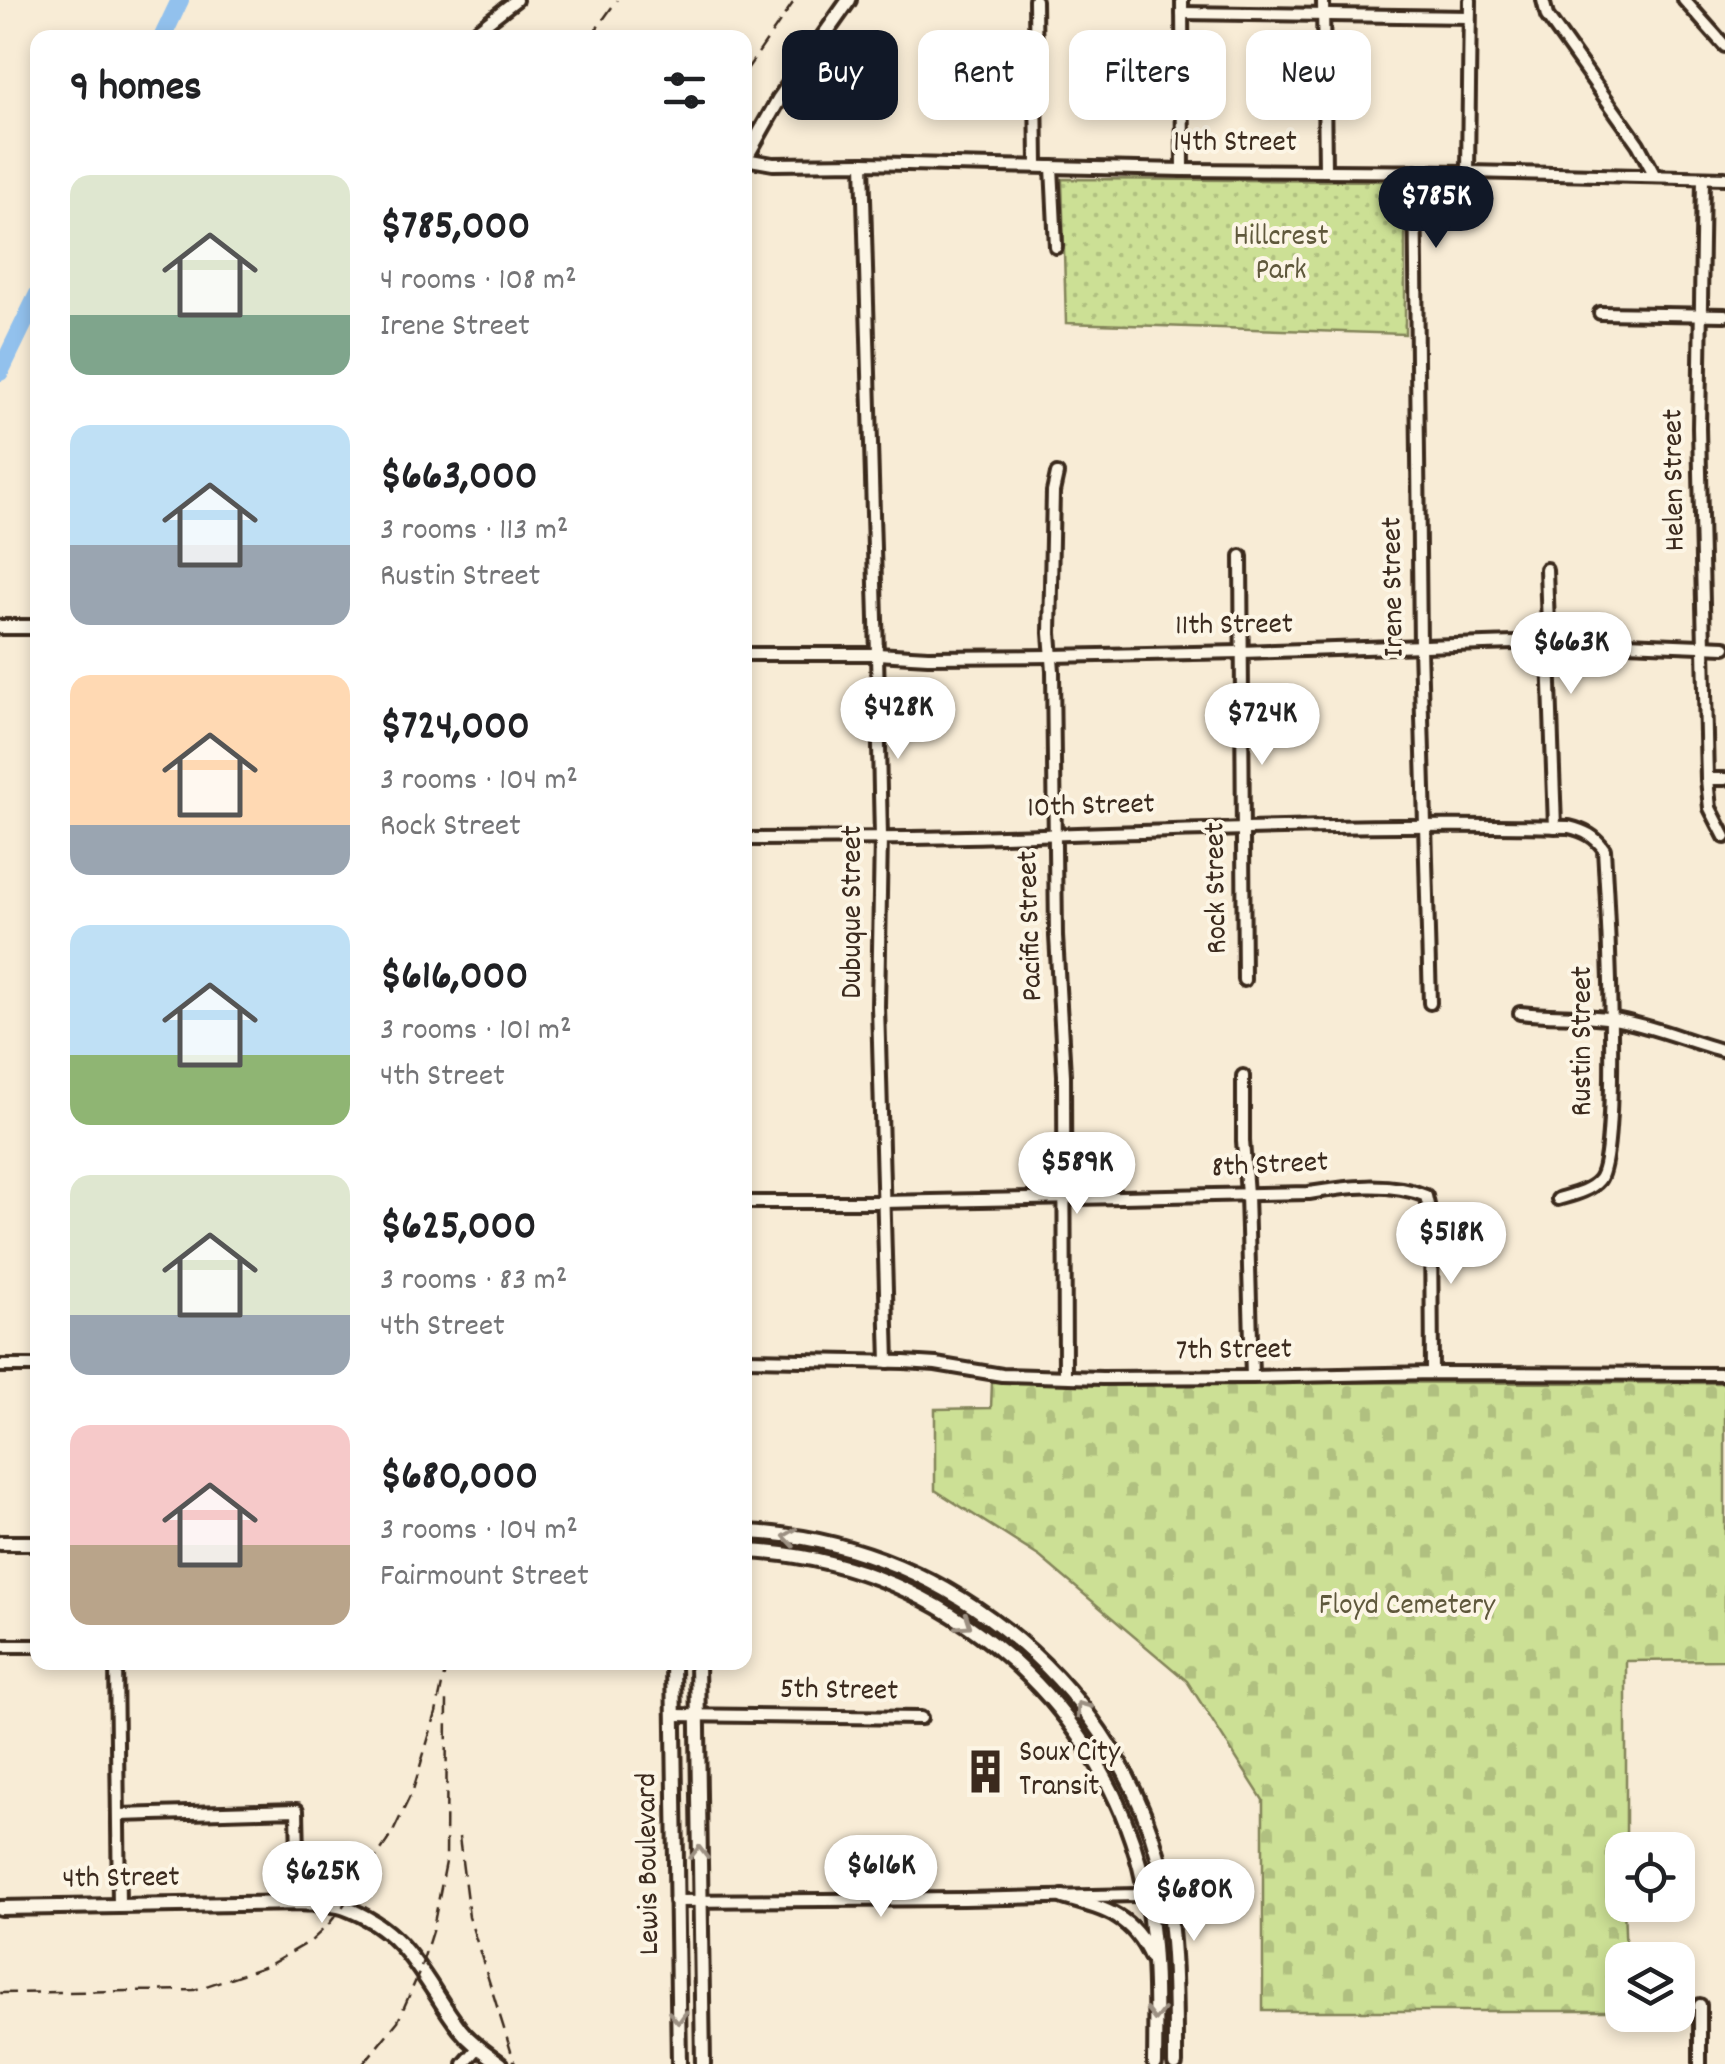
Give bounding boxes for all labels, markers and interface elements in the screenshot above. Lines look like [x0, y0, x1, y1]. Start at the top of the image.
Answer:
chip: Buy [782, 30, 898, 120]
chip: Rent [918, 30, 1049, 120]
chip: Filters [1069, 30, 1226, 120]
chip: New [1246, 30, 1371, 120]
text: 9 homes [70, 60, 202, 120]
icon: filters [657, 63, 712, 118]
street label: 14th Street [1173, 123, 1297, 166]
pin: $785K [1366, 166, 1506, 251]
text: $785K [1401, 175, 1471, 221]
text: $785,000 [380, 199, 530, 259]
icon: home [150, 215, 270, 335]
park label: Hillcrest Park [1233, 217, 1329, 294]
text: 4 rooms · 108 m² [380, 259, 577, 305]
text: Irene Street [380, 305, 530, 351]
street label: Helen Street [1653, 408, 1699, 552]
text: $663,000 [380, 449, 538, 509]
icon: home [150, 465, 270, 585]
text: 3 rooms · 113 m² [380, 509, 569, 555]
street label: Irene Street [1372, 516, 1418, 658]
text: Rustin Street [380, 555, 540, 601]
street label: 11th Street [1175, 604, 1293, 650]
pin: $663K [1501, 612, 1641, 697]
text: $663K [1533, 621, 1609, 667]
pin: $428K [828, 677, 968, 762]
pin: $724K [1192, 683, 1332, 768]
text: $428K [862, 686, 934, 732]
text: $724K [1227, 692, 1297, 738]
text: $724,000 [380, 699, 530, 759]
icon: home [150, 715, 270, 835]
text: 3 rooms · 104 m² [380, 759, 578, 805]
street label: 10th Street [1027, 784, 1155, 832]
text: Rock Street [380, 805, 521, 851]
street label: Rock Street [1195, 822, 1241, 954]
street label: Dubuque Street [833, 825, 876, 999]
street label: Pacific Street [1008, 850, 1056, 1002]
text: $616,000 [380, 949, 528, 1009]
icon: home [150, 965, 270, 1085]
street label: Rustin Street [1563, 966, 1606, 1116]
text: 3 rooms · 101 m² [380, 1009, 572, 1055]
text: 4th Street [380, 1055, 505, 1101]
pin: $589K [1007, 1132, 1147, 1217]
text: $589K [1040, 1141, 1114, 1187]
street label: 8th Street [1211, 1142, 1329, 1192]
text: $625,000 [380, 1199, 536, 1259]
pin: $518K [1381, 1202, 1521, 1287]
text: $518K [1418, 1211, 1484, 1257]
icon: home [150, 1215, 270, 1335]
text: 3 rooms · 83 m² [380, 1259, 567, 1305]
text: 4th Street [380, 1305, 505, 1351]
street label: 7th Street [1176, 1329, 1292, 1375]
text: $680,000 [380, 1449, 538, 1509]
icon: home [150, 1465, 270, 1585]
text: 3 rooms · 104 m² [380, 1509, 578, 1555]
one-way arrow [782, 1527, 798, 1548]
text: Fairmount Street [380, 1555, 589, 1601]
park label: Floyd Cemetery [1319, 1586, 1496, 1629]
one-way arrow [954, 1611, 972, 1630]
street label: 5th Street [779, 1669, 899, 1715]
one-way arrow [1076, 1701, 1093, 1719]
place label: Soux City Transit [1019, 1733, 1121, 1810]
building icon: Soux City Transit [962, 1747, 1010, 1795]
street label: Lewis Boulevard [627, 1772, 673, 1956]
map controls [1605, 1832, 1695, 2032]
button: locate [1605, 1832, 1695, 1922]
pin: $616K [811, 1835, 951, 1920]
pin: $625K [252, 1841, 392, 1926]
text: $616K [846, 1844, 916, 1890]
one-way arrow [688, 1845, 710, 1860]
text: $625K [284, 1850, 360, 1896]
street label: 4th Street [62, 1857, 180, 1903]
pin: $680K [1124, 1859, 1264, 1944]
text: $680K [1156, 1868, 1232, 1914]
button: layers [1605, 1942, 1695, 2032]
one-way arrow [1144, 2008, 1166, 2023]
one-way arrow [667, 2010, 688, 2026]

